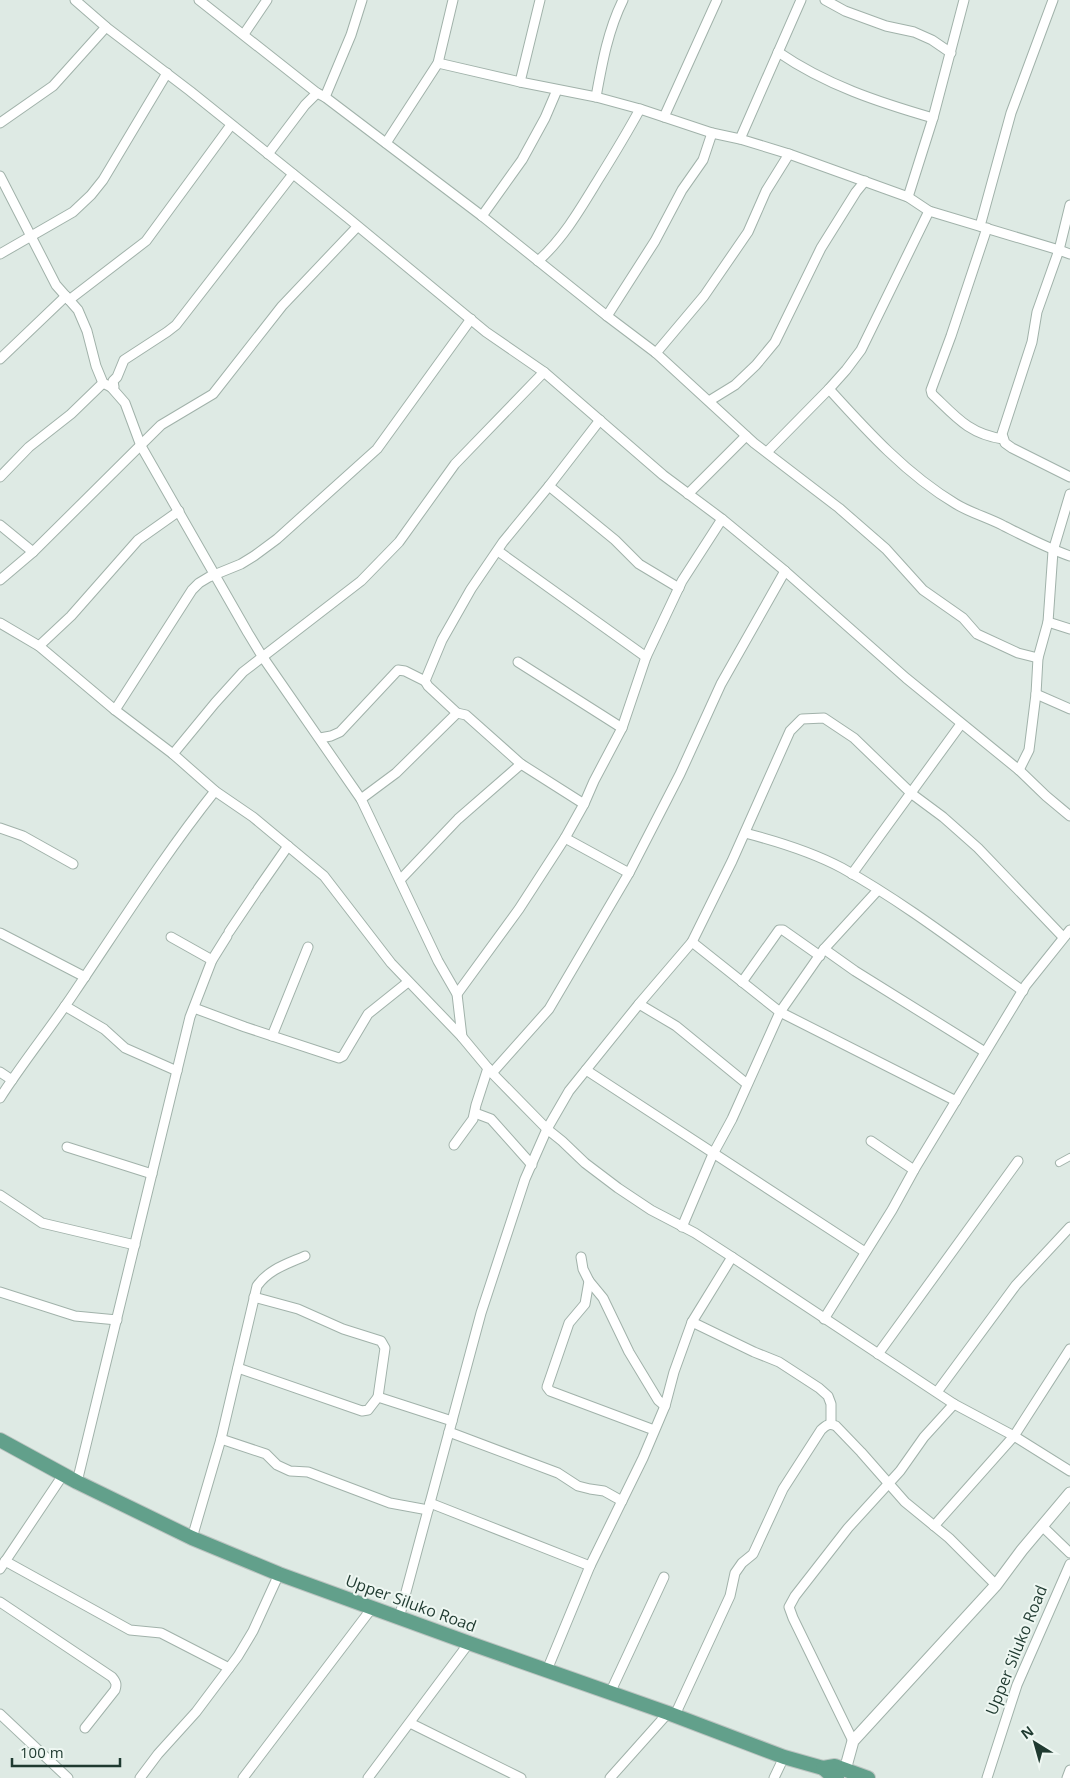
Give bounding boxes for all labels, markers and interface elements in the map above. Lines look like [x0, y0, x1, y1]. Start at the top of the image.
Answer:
street label: Upper Siluko Road [342, 1569, 480, 1637]
street label: Upper Siluko Road [980, 1582, 1052, 1718]
north arrow [1010, 1718, 1060, 1768]
text: N [1017, 1721, 1037, 1743]
scale bar [12, 1736, 120, 1768]
text: 100 m [20, 1742, 64, 1762]

